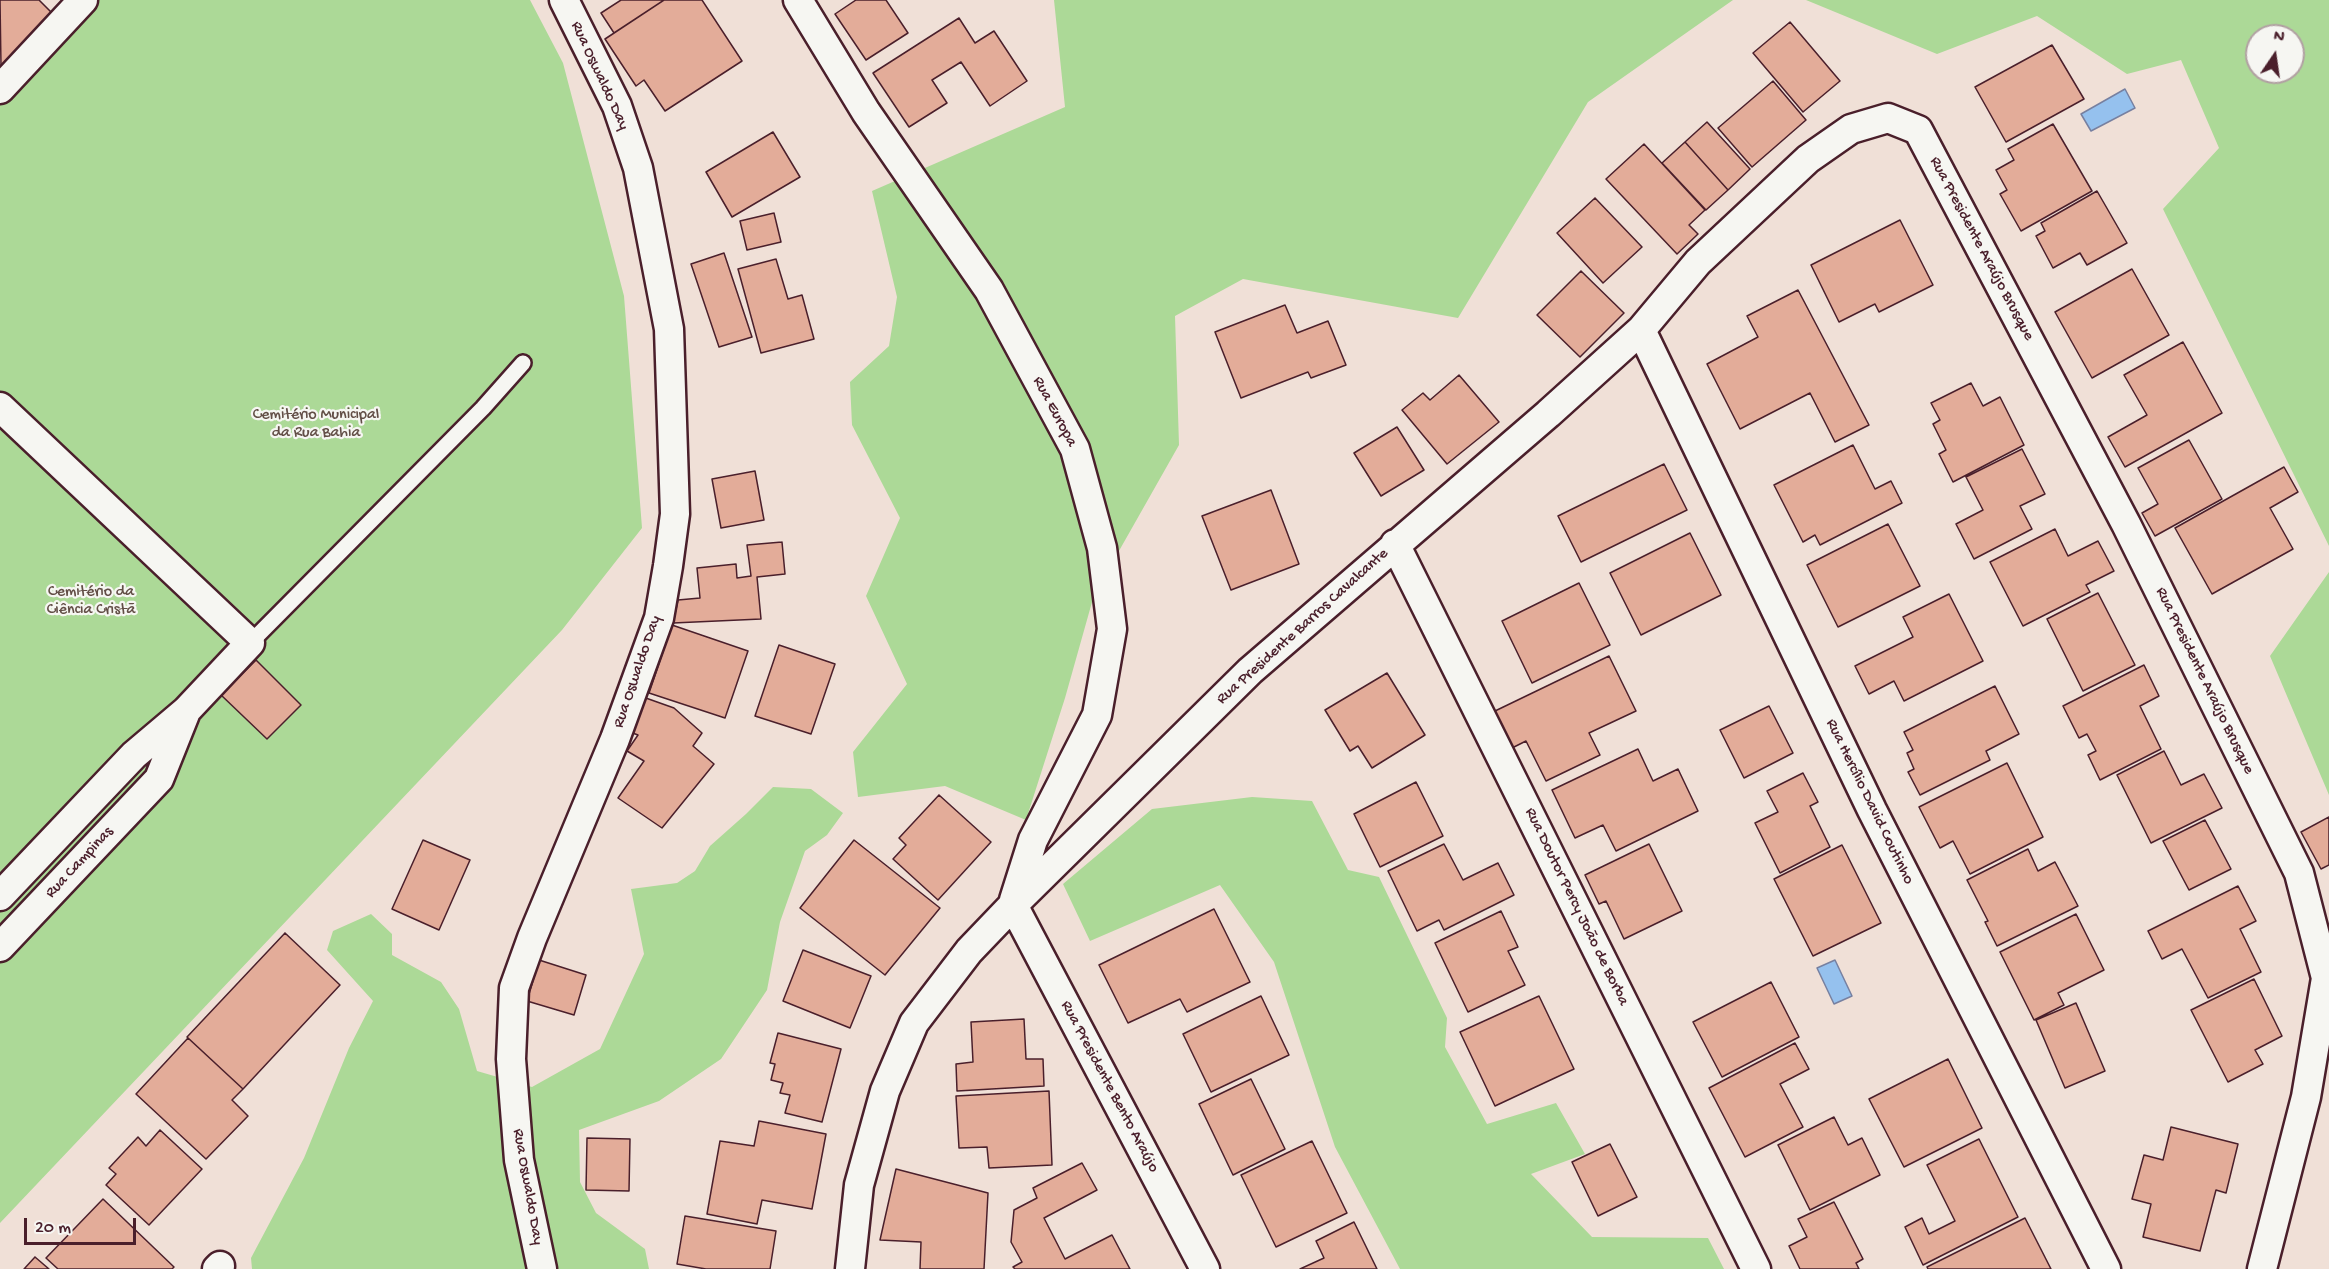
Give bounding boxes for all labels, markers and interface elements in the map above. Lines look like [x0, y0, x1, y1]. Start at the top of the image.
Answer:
street label: Rua Oswaldo Day [565, 19, 633, 133]
north arrow [2245, 24, 2305, 84]
text: N [2271, 27, 2286, 48]
street label: Rua Presidente Araújo Brusque [1924, 154, 2038, 344]
street label: Rua Europa [1028, 374, 1080, 450]
park label: Cemitério Municipal da Rua Bahia [253, 406, 379, 444]
street label: Rua Presidente Barros Cavalcante [1213, 545, 1393, 709]
park label: Cemitério da Ciência Cristã [47, 583, 135, 621]
street label: Rua Presidente Araújo Brusque [2150, 585, 2258, 777]
street label: Rua Oswaldo Day [610, 613, 666, 731]
street label: Rua Hercílio David Coutinho [1821, 716, 1917, 888]
street label: Rua Doutor Percy João de Borba [1520, 805, 1632, 1009]
street label: Rua Campinas [42, 823, 118, 903]
street label: Rua Presidente Bento Araújo [1056, 998, 1162, 1176]
street label: Rua Oswaldo Day [507, 1127, 547, 1247]
scale bar [27, 1206, 140, 1244]
text: 20 m [35, 1218, 71, 1239]

